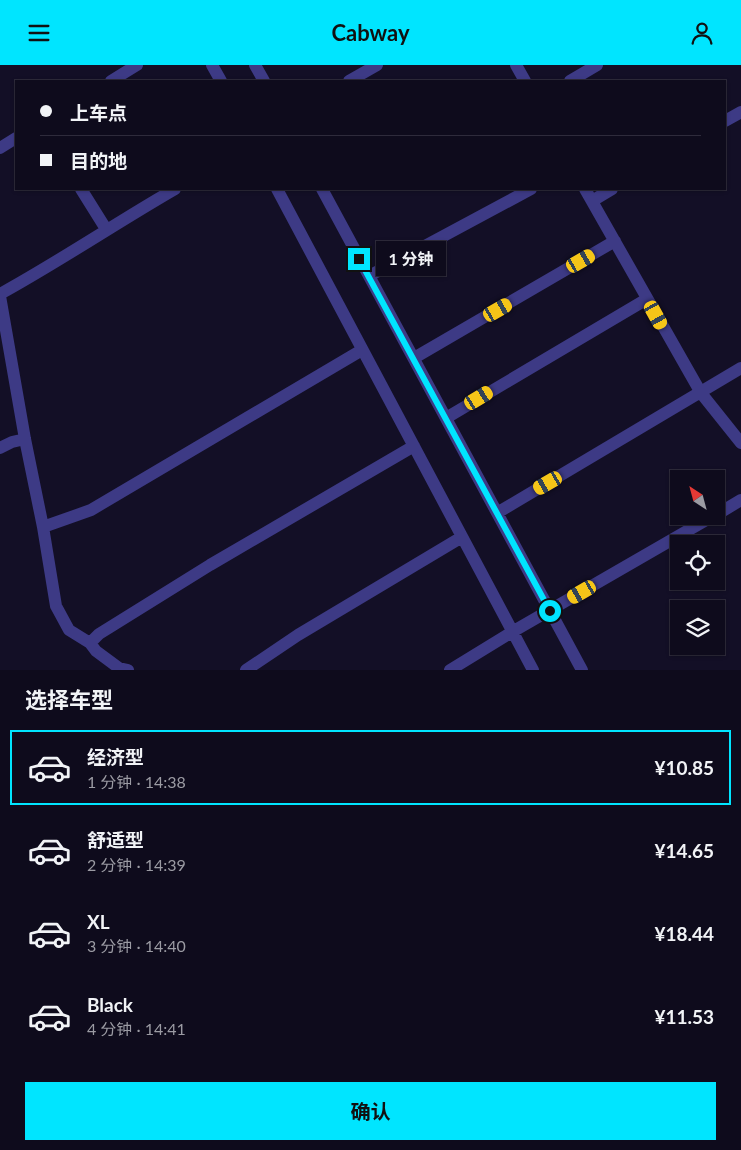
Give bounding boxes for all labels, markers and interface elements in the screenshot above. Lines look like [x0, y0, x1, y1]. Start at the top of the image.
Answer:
icon: menu [25, 19, 53, 47]
text: Cabway [331, 19, 410, 46]
icon: person [688, 19, 716, 47]
text: 上车点 [70, 101, 127, 124]
text: 目的地 [70, 149, 127, 172]
callout: 1 分钟 [376, 241, 446, 277]
car [564, 247, 597, 275]
route end [348, 248, 370, 270]
text: 1 分钟 [388, 249, 434, 268]
car [481, 296, 514, 324]
car [642, 298, 669, 332]
car [462, 384, 495, 412]
car [531, 469, 564, 497]
north arrow [670, 470, 725, 525]
map controls [670, 470, 725, 655]
button: locate [670, 535, 725, 590]
car [565, 578, 598, 606]
route start [539, 600, 561, 622]
button: layers [670, 600, 725, 655]
text: 选择车型 [25, 686, 113, 713]
icon: car [27, 745, 72, 790]
text: 经济型 [87, 745, 144, 768]
text: ¥10.85 [654, 756, 714, 779]
text: 1 分钟 · 14:38 [87, 772, 186, 791]
icon: car [27, 828, 72, 873]
text: 舒适型 [87, 828, 144, 851]
text: ¥14.65 [654, 839, 714, 862]
text: 2 分钟 · 14:39 [87, 855, 186, 874]
text: XL [87, 910, 110, 933]
icon: car [27, 911, 72, 956]
text: ¥18.44 [654, 922, 714, 945]
text: 3 分钟 · 14:40 [87, 936, 186, 955]
text: Black [87, 993, 133, 1016]
icon: car [27, 994, 72, 1039]
text: ¥11.53 [654, 1005, 714, 1028]
text: 4 分钟 · 14:41 [87, 1019, 186, 1038]
button: 确认 [25, 1082, 716, 1140]

